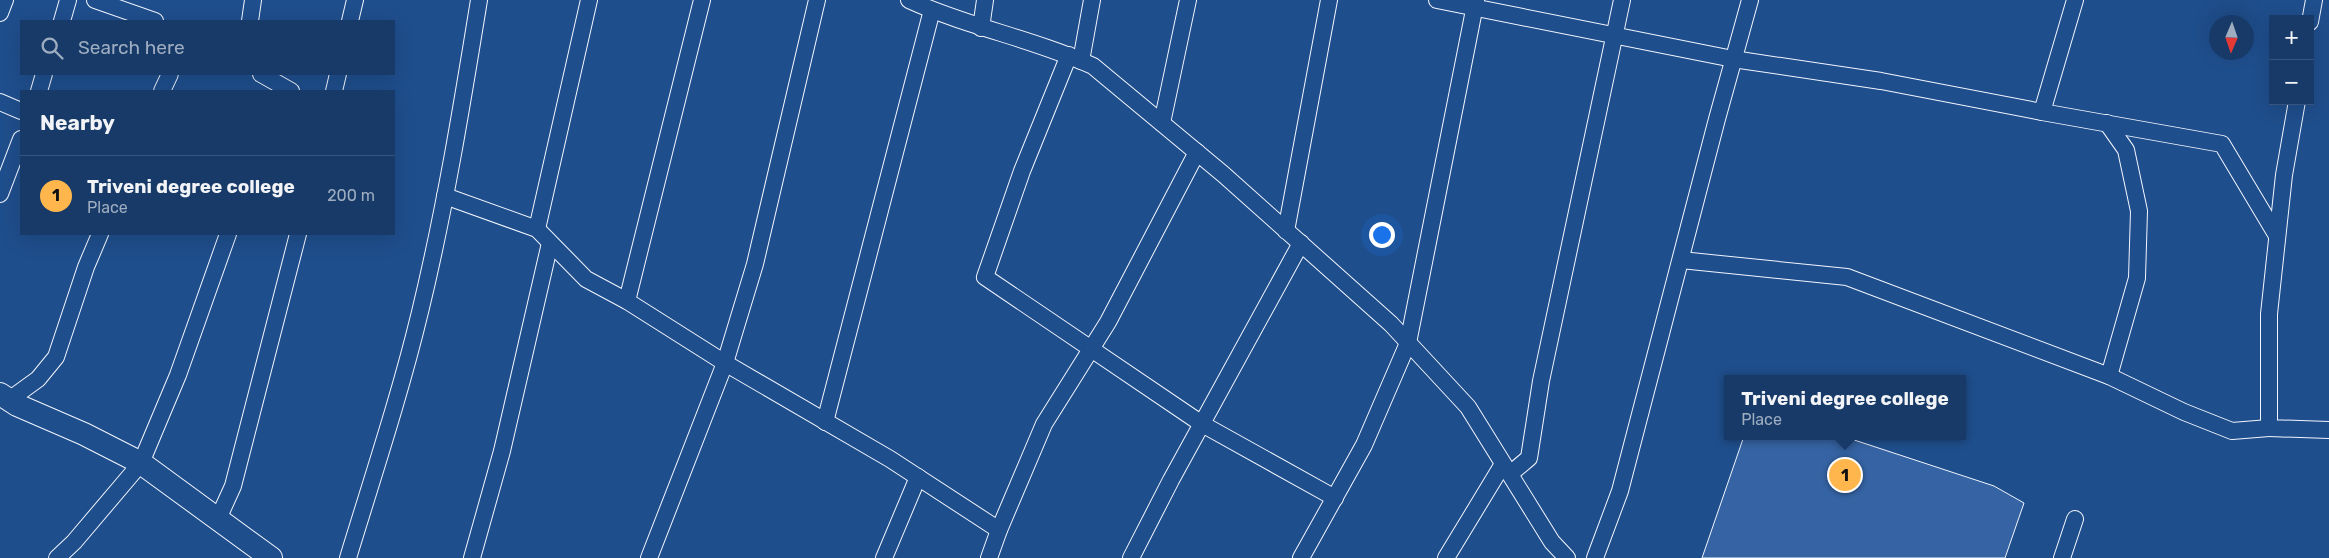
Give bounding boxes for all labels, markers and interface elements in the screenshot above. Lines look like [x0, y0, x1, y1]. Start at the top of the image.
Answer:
north arrow [2209, 15, 2254, 60]
map controls [2269, 15, 2314, 105]
button: + [2269, 15, 2314, 60]
search box [20, 20, 395, 75]
icon: search [38, 34, 66, 62]
text: Search here [78, 36, 185, 59]
button: − [2269, 60, 2314, 105]
text: Nearby [40, 110, 115, 135]
text: Triveni degree college [87, 175, 295, 198]
text: 1 [52, 186, 60, 205]
text: 200 m [327, 186, 375, 205]
text: Place [87, 198, 128, 217]
your location [1369, 222, 1395, 248]
popup [1724, 375, 1966, 440]
text: Triveni degree college [1741, 387, 1949, 410]
text: Place [1741, 410, 1782, 429]
pin: 1 [1829, 456, 1861, 494]

